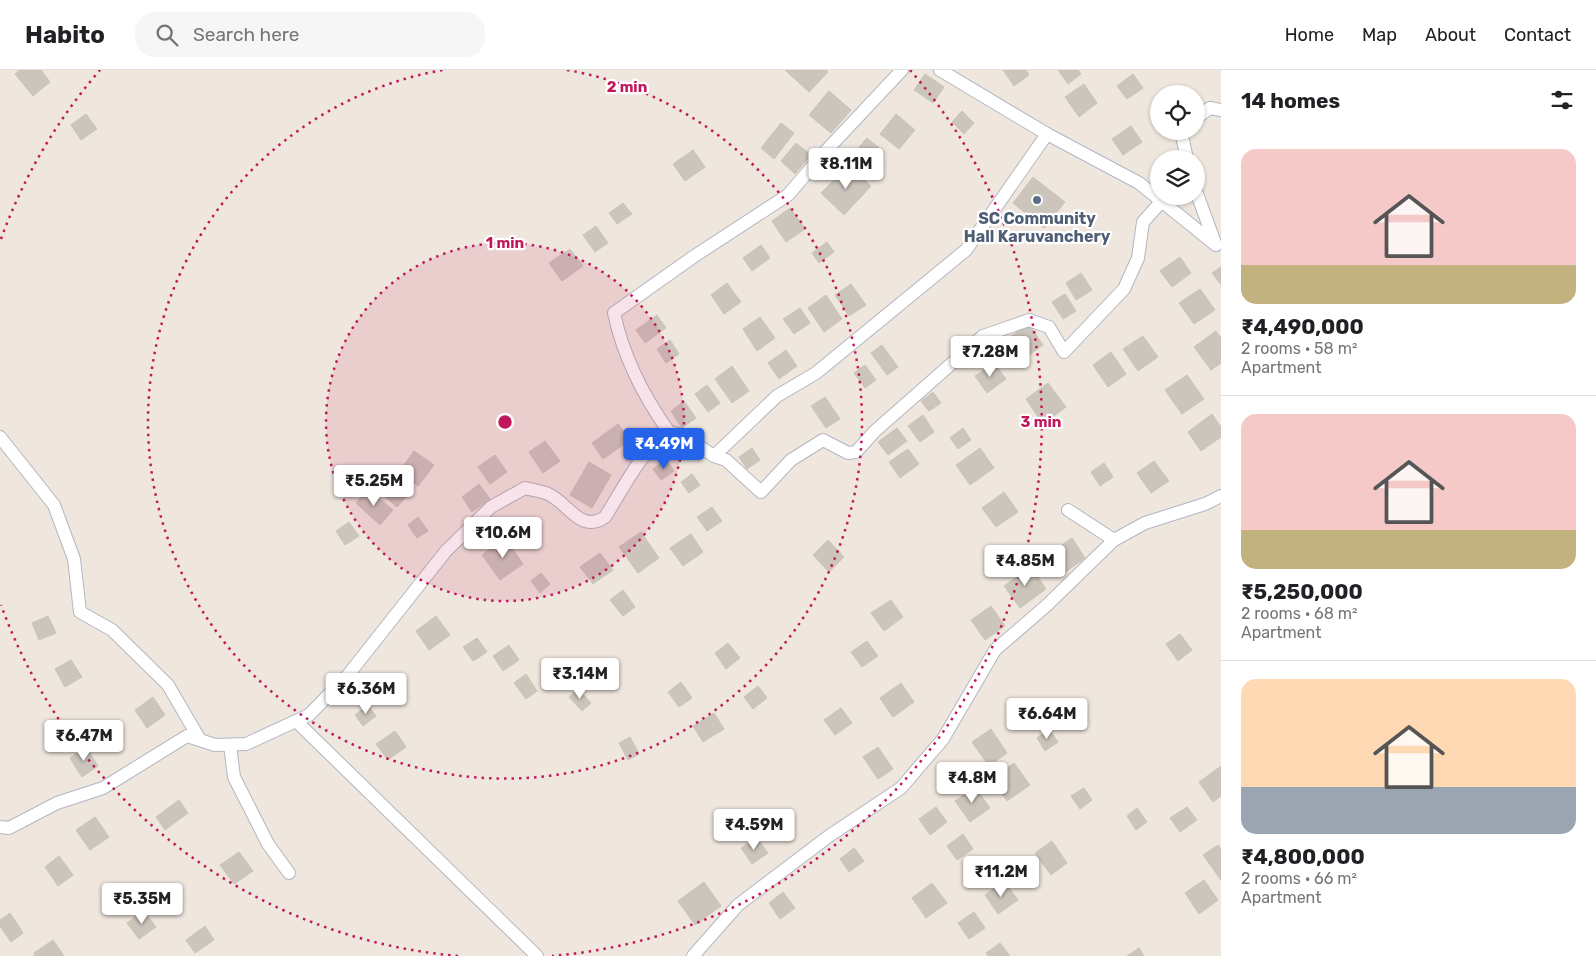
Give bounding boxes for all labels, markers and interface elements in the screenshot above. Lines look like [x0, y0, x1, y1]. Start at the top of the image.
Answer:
search box [135, 12, 485, 57]
text: Habito [25, 21, 105, 49]
icon: search [153, 21, 181, 49]
text: Search here [193, 23, 300, 46]
text: Home [1285, 24, 1334, 46]
text: Map [1362, 24, 1397, 46]
text: About [1425, 24, 1476, 46]
text: Contact [1504, 24, 1571, 46]
text: 2 min [607, 78, 647, 96]
map controls [1150, 85, 1205, 205]
button: locate [1150, 85, 1205, 140]
icon: filters [1548, 86, 1576, 114]
text: 14 homes [1241, 88, 1340, 113]
pin: ₹8.11M [805, 148, 887, 190]
button: layers [1150, 150, 1205, 205]
text: ₹8.11M [819, 154, 873, 173]
icon: home [1364, 181, 1454, 271]
marker: SC Community Hall Karuvanchery [1031, 194, 1043, 206]
place label: SC Community Hall Karuvanchery [964, 209, 1111, 246]
text: 1 min [486, 234, 524, 252]
text: ₹4,490,000 [1241, 314, 1364, 339]
pin: ₹7.28M [949, 336, 1031, 378]
text: 2 rooms · 58 m² [1241, 339, 1357, 358]
text: ₹7.28M [962, 342, 1018, 361]
text: Apartment [1241, 358, 1321, 377]
centre of rings [496, 413, 514, 431]
text: 3 min [1021, 413, 1061, 431]
pin: ₹4.49M [623, 428, 705, 470]
text: ₹4.49M [634, 434, 694, 453]
icon: home [1364, 447, 1454, 537]
pin: ₹5.25M [333, 464, 415, 507]
text: ₹5.25M [345, 471, 403, 490]
pin: ₹10.6M [462, 516, 544, 559]
text: ₹10.6M [475, 523, 531, 542]
pin: ₹4.85M [984, 544, 1066, 587]
text: ₹4.85M [995, 551, 1055, 570]
text: ₹5,250,000 [1241, 579, 1363, 604]
text: 2 rooms · 68 m² [1241, 604, 1358, 623]
text: Apartment [1241, 623, 1321, 642]
pin: ₹3.14M [539, 658, 621, 700]
text: ₹3.14M [552, 664, 608, 683]
pin: ₹6.36M [325, 672, 407, 715]
text: ₹6.36M [337, 679, 395, 698]
pin: ₹6.64M [1006, 698, 1088, 740]
text: ₹6.64M [1017, 704, 1077, 723]
icon: home [1364, 712, 1454, 802]
pin: ₹6.47M [43, 720, 125, 762]
text: ₹6.47M [55, 726, 113, 745]
pin: ₹4.8M [937, 762, 1007, 804]
text: ₹4.8M [948, 768, 996, 787]
pin: ₹4.59M [713, 808, 795, 851]
text: ₹4.59M [725, 815, 783, 834]
text: ₹4,800,000 [1241, 844, 1365, 869]
pin: ₹11.2M [960, 856, 1042, 898]
text: ₹11.2M [974, 862, 1028, 881]
text: 2 rooms · 66 m² [1241, 869, 1357, 888]
pin: ₹5.35M [101, 882, 183, 925]
text: Apartment [1241, 888, 1321, 907]
text: ₹5.35M [113, 889, 171, 908]

